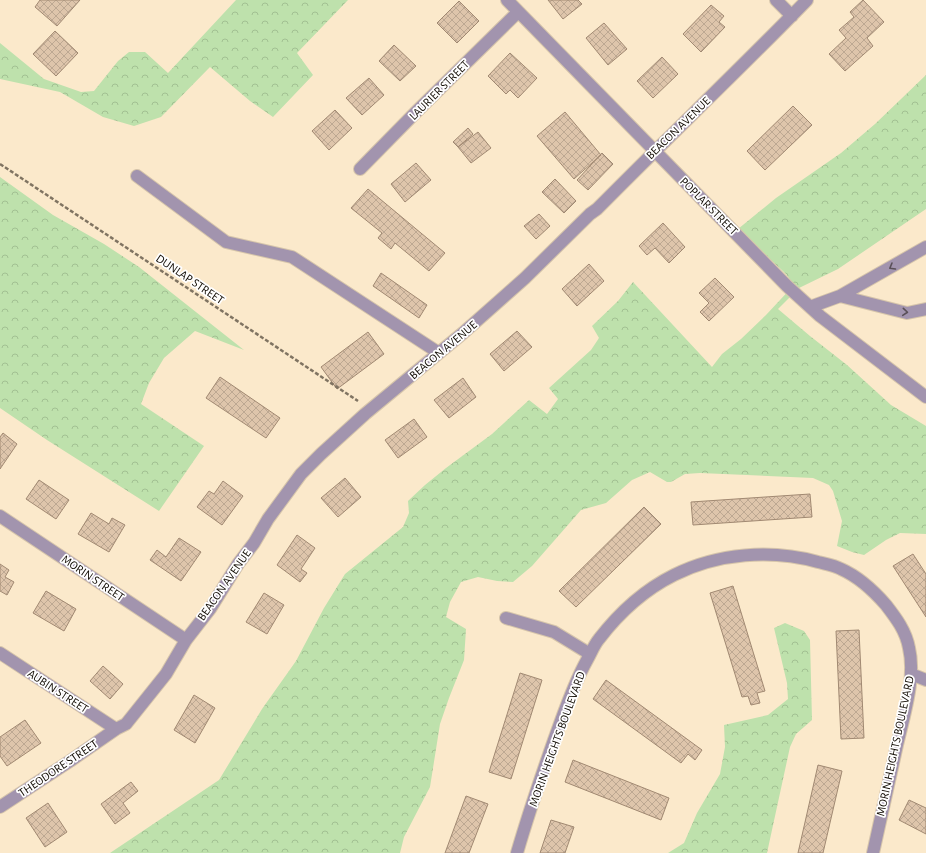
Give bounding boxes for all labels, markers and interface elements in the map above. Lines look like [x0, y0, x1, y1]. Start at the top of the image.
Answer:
street label: LAURIER STREET [407, 58, 471, 122]
street label: BEACON AVENUE [644, 94, 712, 161]
street label: POPLAR STREET [678, 175, 740, 237]
street label: DUNLAP STREET [154, 252, 226, 306]
one-way arrow [889, 262, 896, 269]
one-way arrow [902, 307, 909, 316]
street label: BEACON AVENUE [407, 318, 479, 382]
street label: BEACON AVENUE [195, 547, 253, 623]
street label: MORIN STREET [60, 553, 127, 603]
street label: AUBIN STREET [26, 667, 91, 715]
street label: MORIN HEIGHTS BOULEVARD [527, 670, 587, 808]
street label: MORIN HEIGHTS BOULEVARD [874, 675, 916, 817]
street label: THEODORE STREET [16, 737, 100, 799]

